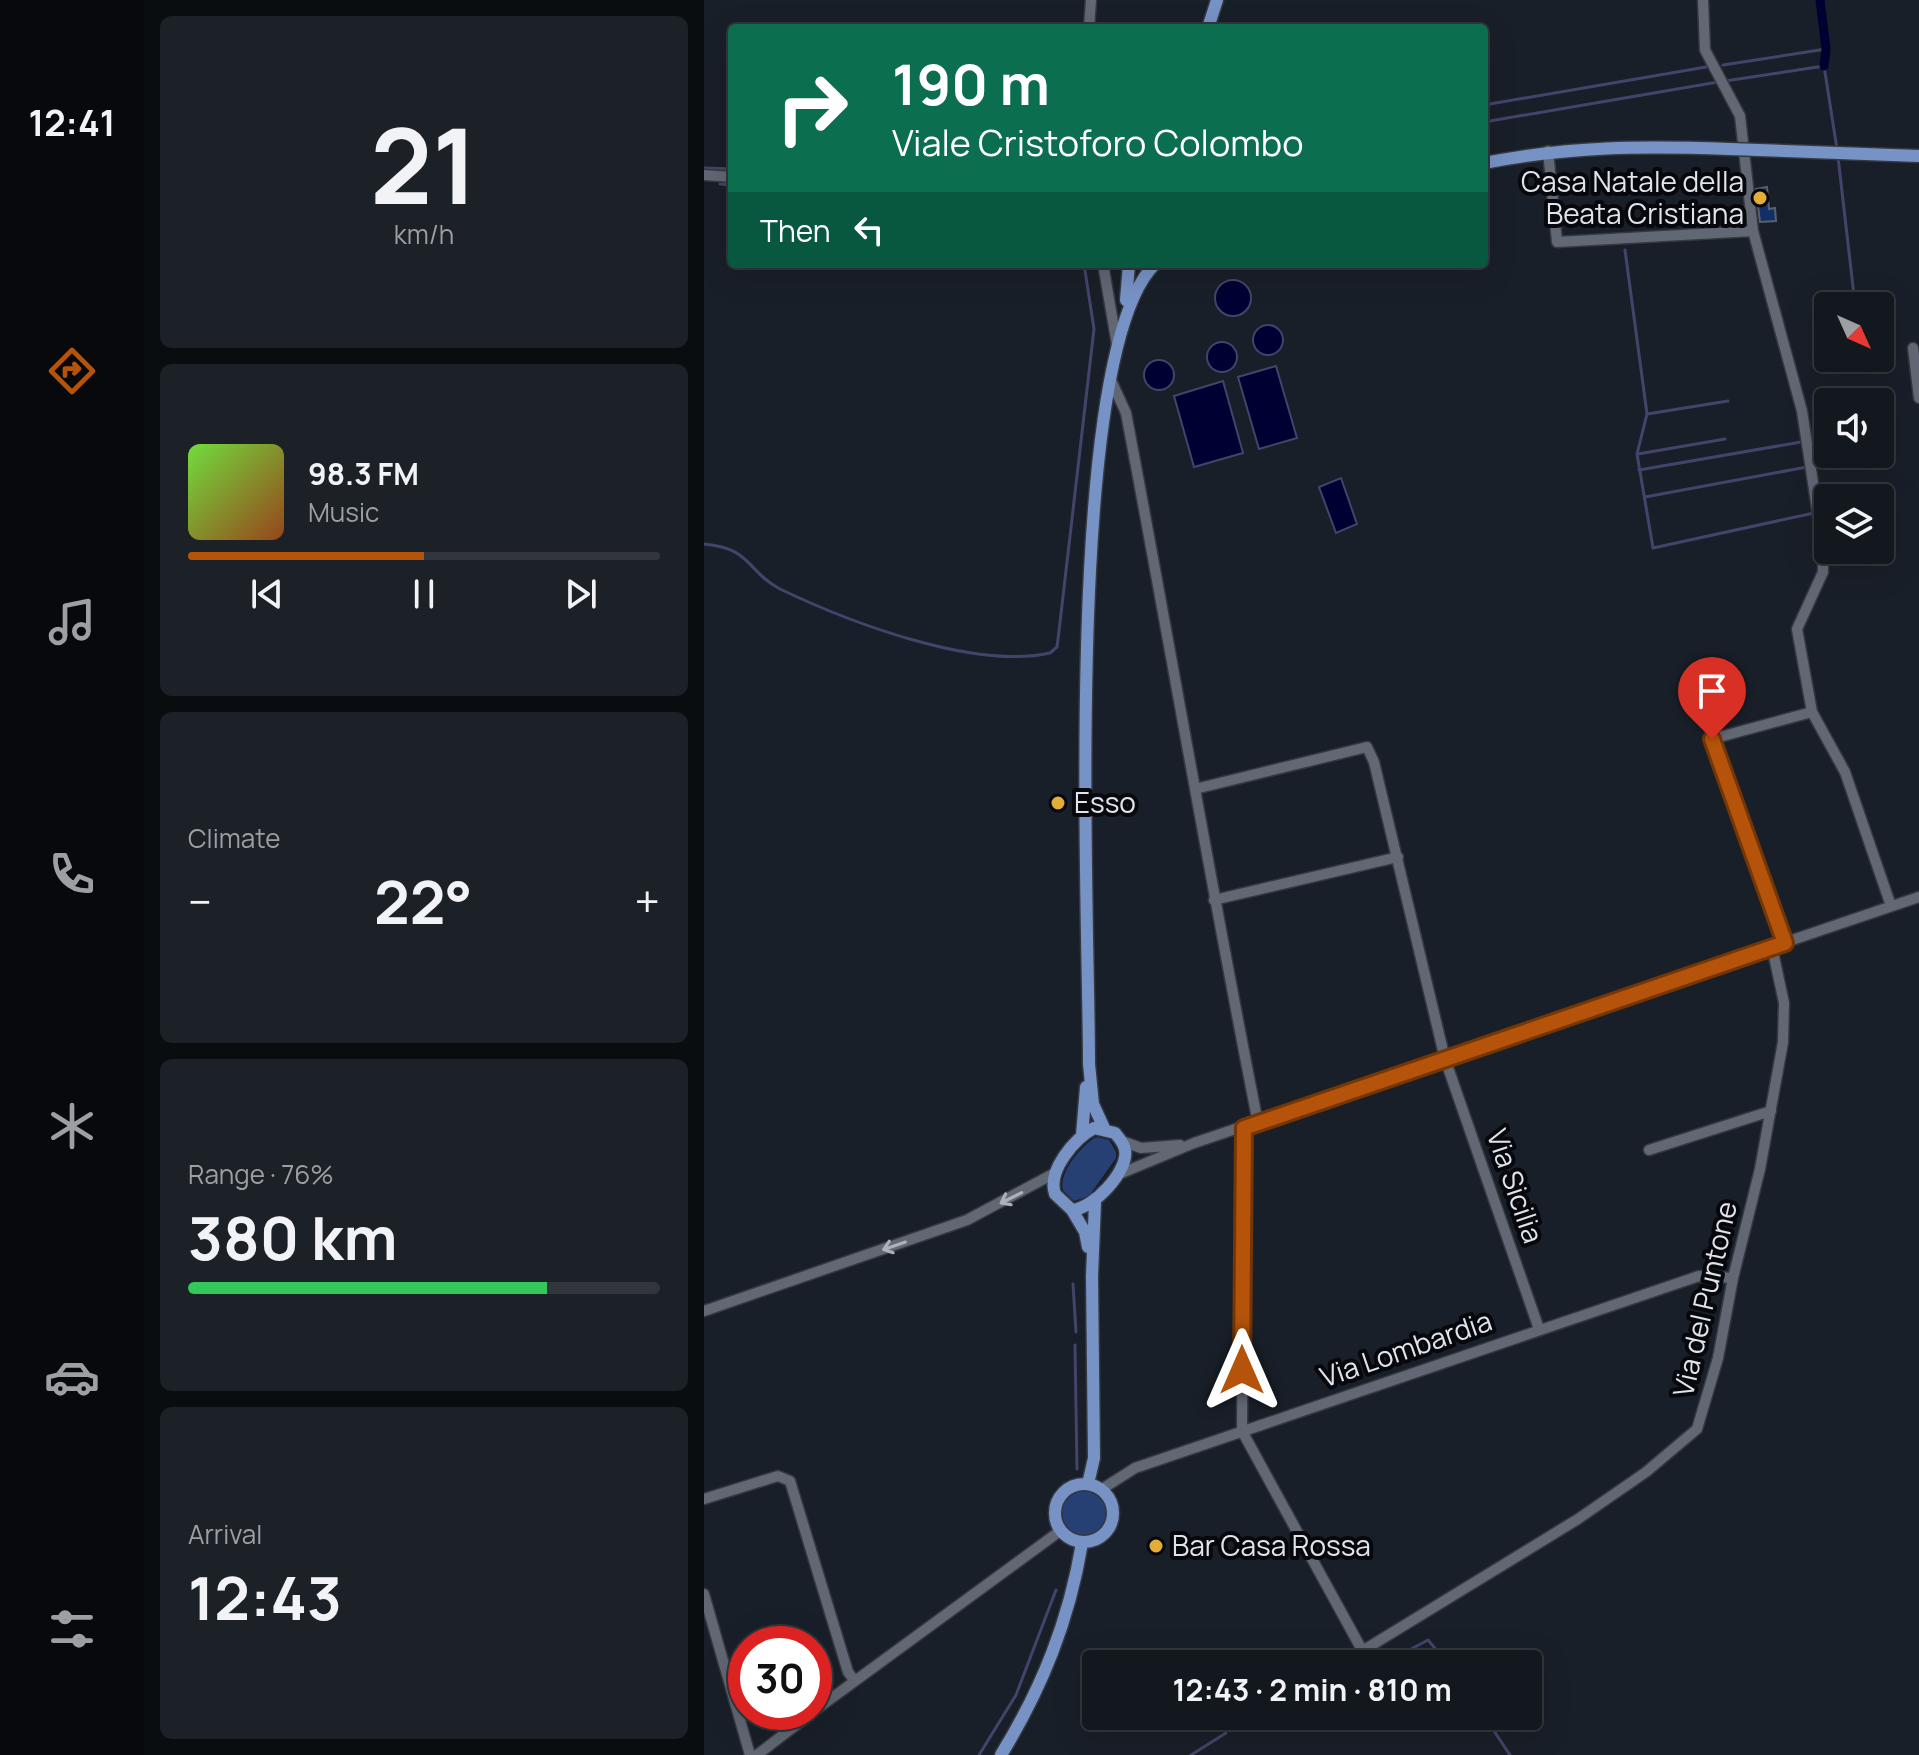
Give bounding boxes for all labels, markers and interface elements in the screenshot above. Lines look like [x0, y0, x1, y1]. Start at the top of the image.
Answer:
text: 190 m [892, 45, 1050, 122]
icon: right [760, 56, 864, 160]
text: 21 [370, 93, 478, 235]
text: 12:41 [28, 98, 116, 147]
text: Viale Cristoforo Colombo [892, 118, 1303, 167]
place label: Casa Natale della Beata Cristiana [1521, 162, 1744, 232]
marker: Casa Natale della Beata Cristiana [1751, 189, 1769, 207]
icon: left [847, 208, 891, 252]
text: Then [760, 210, 831, 251]
text: km/h [394, 216, 454, 252]
north arrow [1814, 292, 1894, 372]
map controls [1814, 292, 1894, 564]
icon: directions [44, 343, 100, 399]
button: sound [1814, 388, 1894, 468]
text: 98.3 FM [308, 453, 419, 494]
button: layers [1814, 484, 1894, 564]
text: Music [308, 494, 379, 530]
icon: previous [245, 572, 289, 616]
icon: pause [402, 572, 446, 616]
icon: next [559, 572, 603, 616]
icon: music [44, 594, 100, 650]
pin [1678, 657, 1746, 739]
icon: arrive [1690, 669, 1734, 713]
place label: Esso [1074, 783, 1136, 821]
marker: Esso [1049, 794, 1067, 812]
text: Climate [188, 820, 280, 856]
icon: phone [44, 846, 100, 902]
text: 22° [374, 860, 472, 942]
text: − [188, 871, 212, 931]
text: + [635, 871, 660, 931]
icon: climate [44, 1098, 100, 1154]
street label: Via Sicilia [1479, 1124, 1553, 1248]
text: Range · 76% [188, 1156, 334, 1192]
one-way arrow [999, 1191, 1023, 1206]
text: 380 km [188, 1196, 397, 1278]
street label: Via del Puntone [1663, 1197, 1745, 1400]
one-way arrow [882, 1240, 907, 1254]
street label: Via Lombardia [1315, 1301, 1497, 1395]
position arrow [1200, 1328, 1284, 1412]
icon: car [44, 1349, 100, 1405]
text: Arrival [188, 1516, 262, 1552]
place label: Bar Casa Rossa [1172, 1526, 1371, 1564]
marker: Bar Casa Rossa [1147, 1537, 1165, 1555]
text: 12:43 [188, 1556, 342, 1638]
icon: filters [44, 1601, 100, 1657]
speed limit sign: 30 [728, 1626, 832, 1730]
text: 12:43 · 2 min · 810 m [1172, 1669, 1452, 1710]

